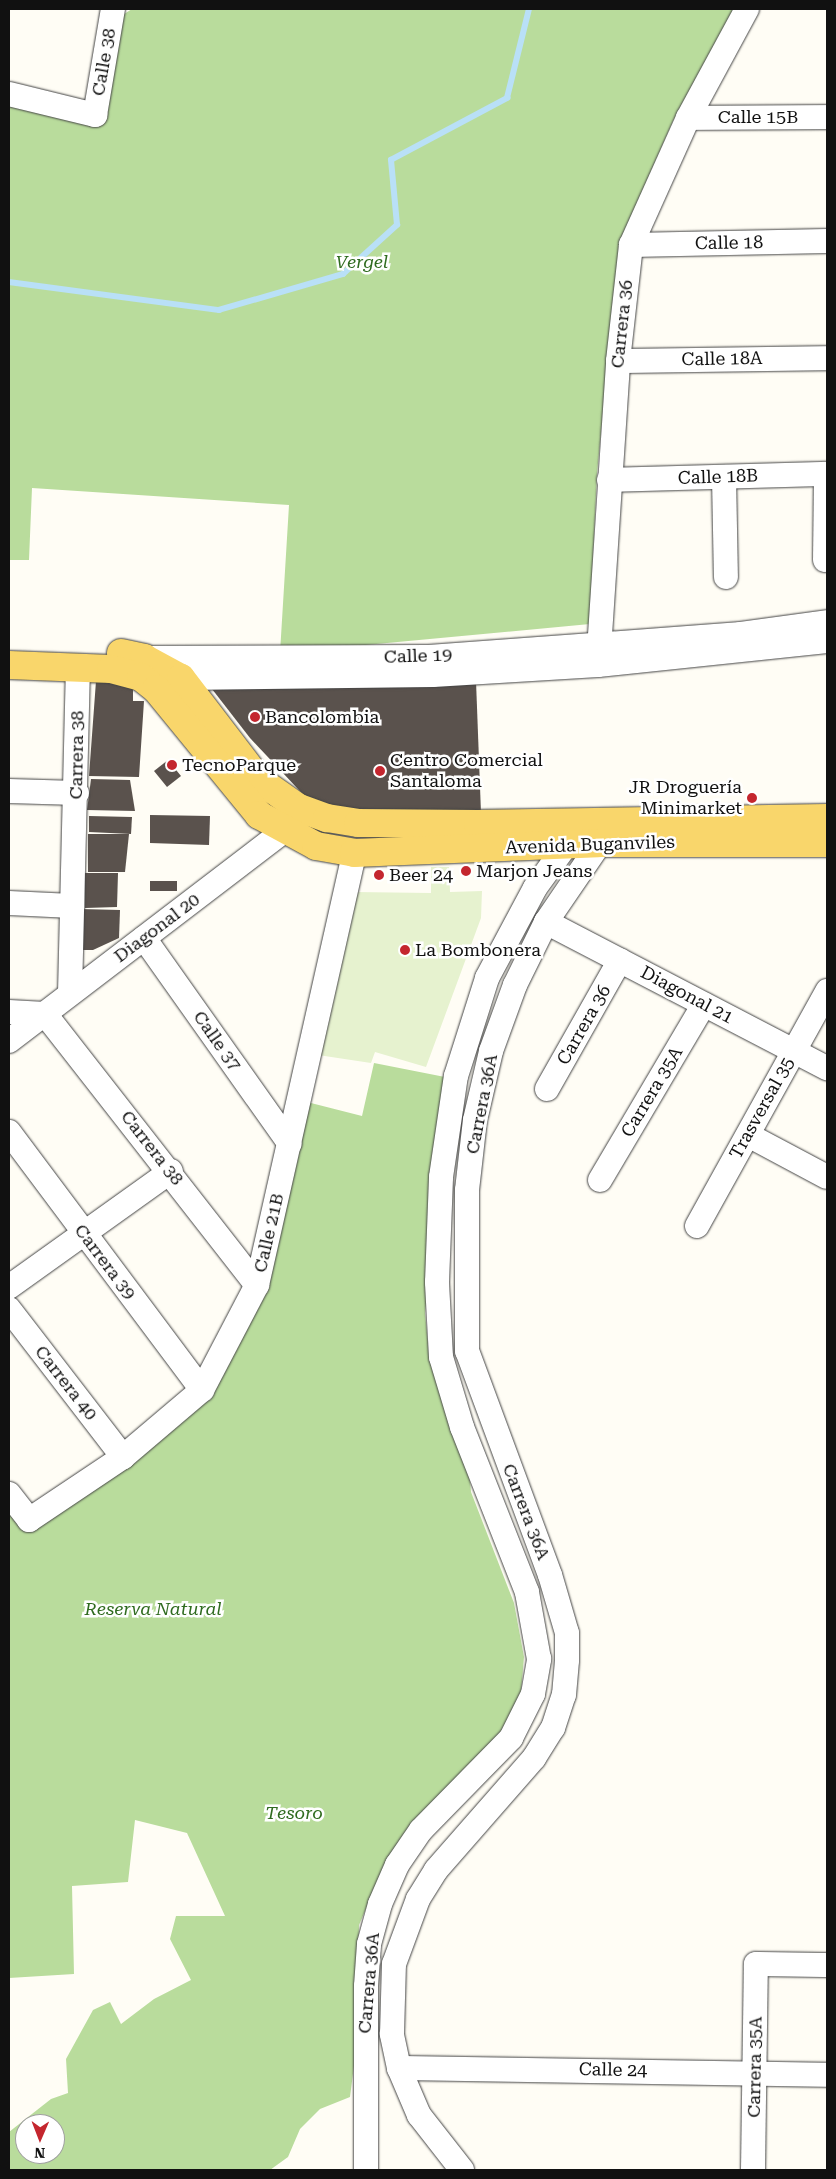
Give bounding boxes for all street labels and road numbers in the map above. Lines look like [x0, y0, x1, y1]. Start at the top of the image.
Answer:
street label: Calle 38 [87, 26, 121, 98]
street label: Calle 15B [718, 106, 798, 128]
street label: Calle 18 [695, 232, 763, 254]
street label: Carrera 36 [607, 279, 637, 369]
street label: Calle 18A [681, 347, 763, 371]
street label: Calle 18B [677, 465, 759, 489]
street label: Calle 19 [383, 644, 453, 668]
street label: Carrera 38 [65, 710, 89, 800]
street label: Avenida Buganviles [505, 831, 675, 859]
street label: Diagonal 20 [110, 889, 204, 967]
street label: Diagonal 21 [637, 962, 737, 1028]
street label: Carrera 36 [552, 981, 616, 1069]
street label: Calle 37 [189, 1007, 245, 1075]
street label: Carrera 35A [617, 1043, 687, 1141]
street label: Carrera 36A [462, 1052, 502, 1156]
street label: Trasversal 35 [725, 1053, 799, 1163]
street label: Carrera 38 [116, 1106, 188, 1190]
street label: Calle 21B [249, 1191, 289, 1275]
street label: Carrera 39 [70, 1220, 140, 1304]
street label: Carrera 40 [30, 1341, 102, 1425]
street label: Carrera 36A [498, 1461, 554, 1563]
street label: Carrera 36A [354, 1932, 384, 2034]
street label: Carrera 35A [743, 2016, 767, 2118]
street label: Calle 24 [579, 2059, 647, 2081]

